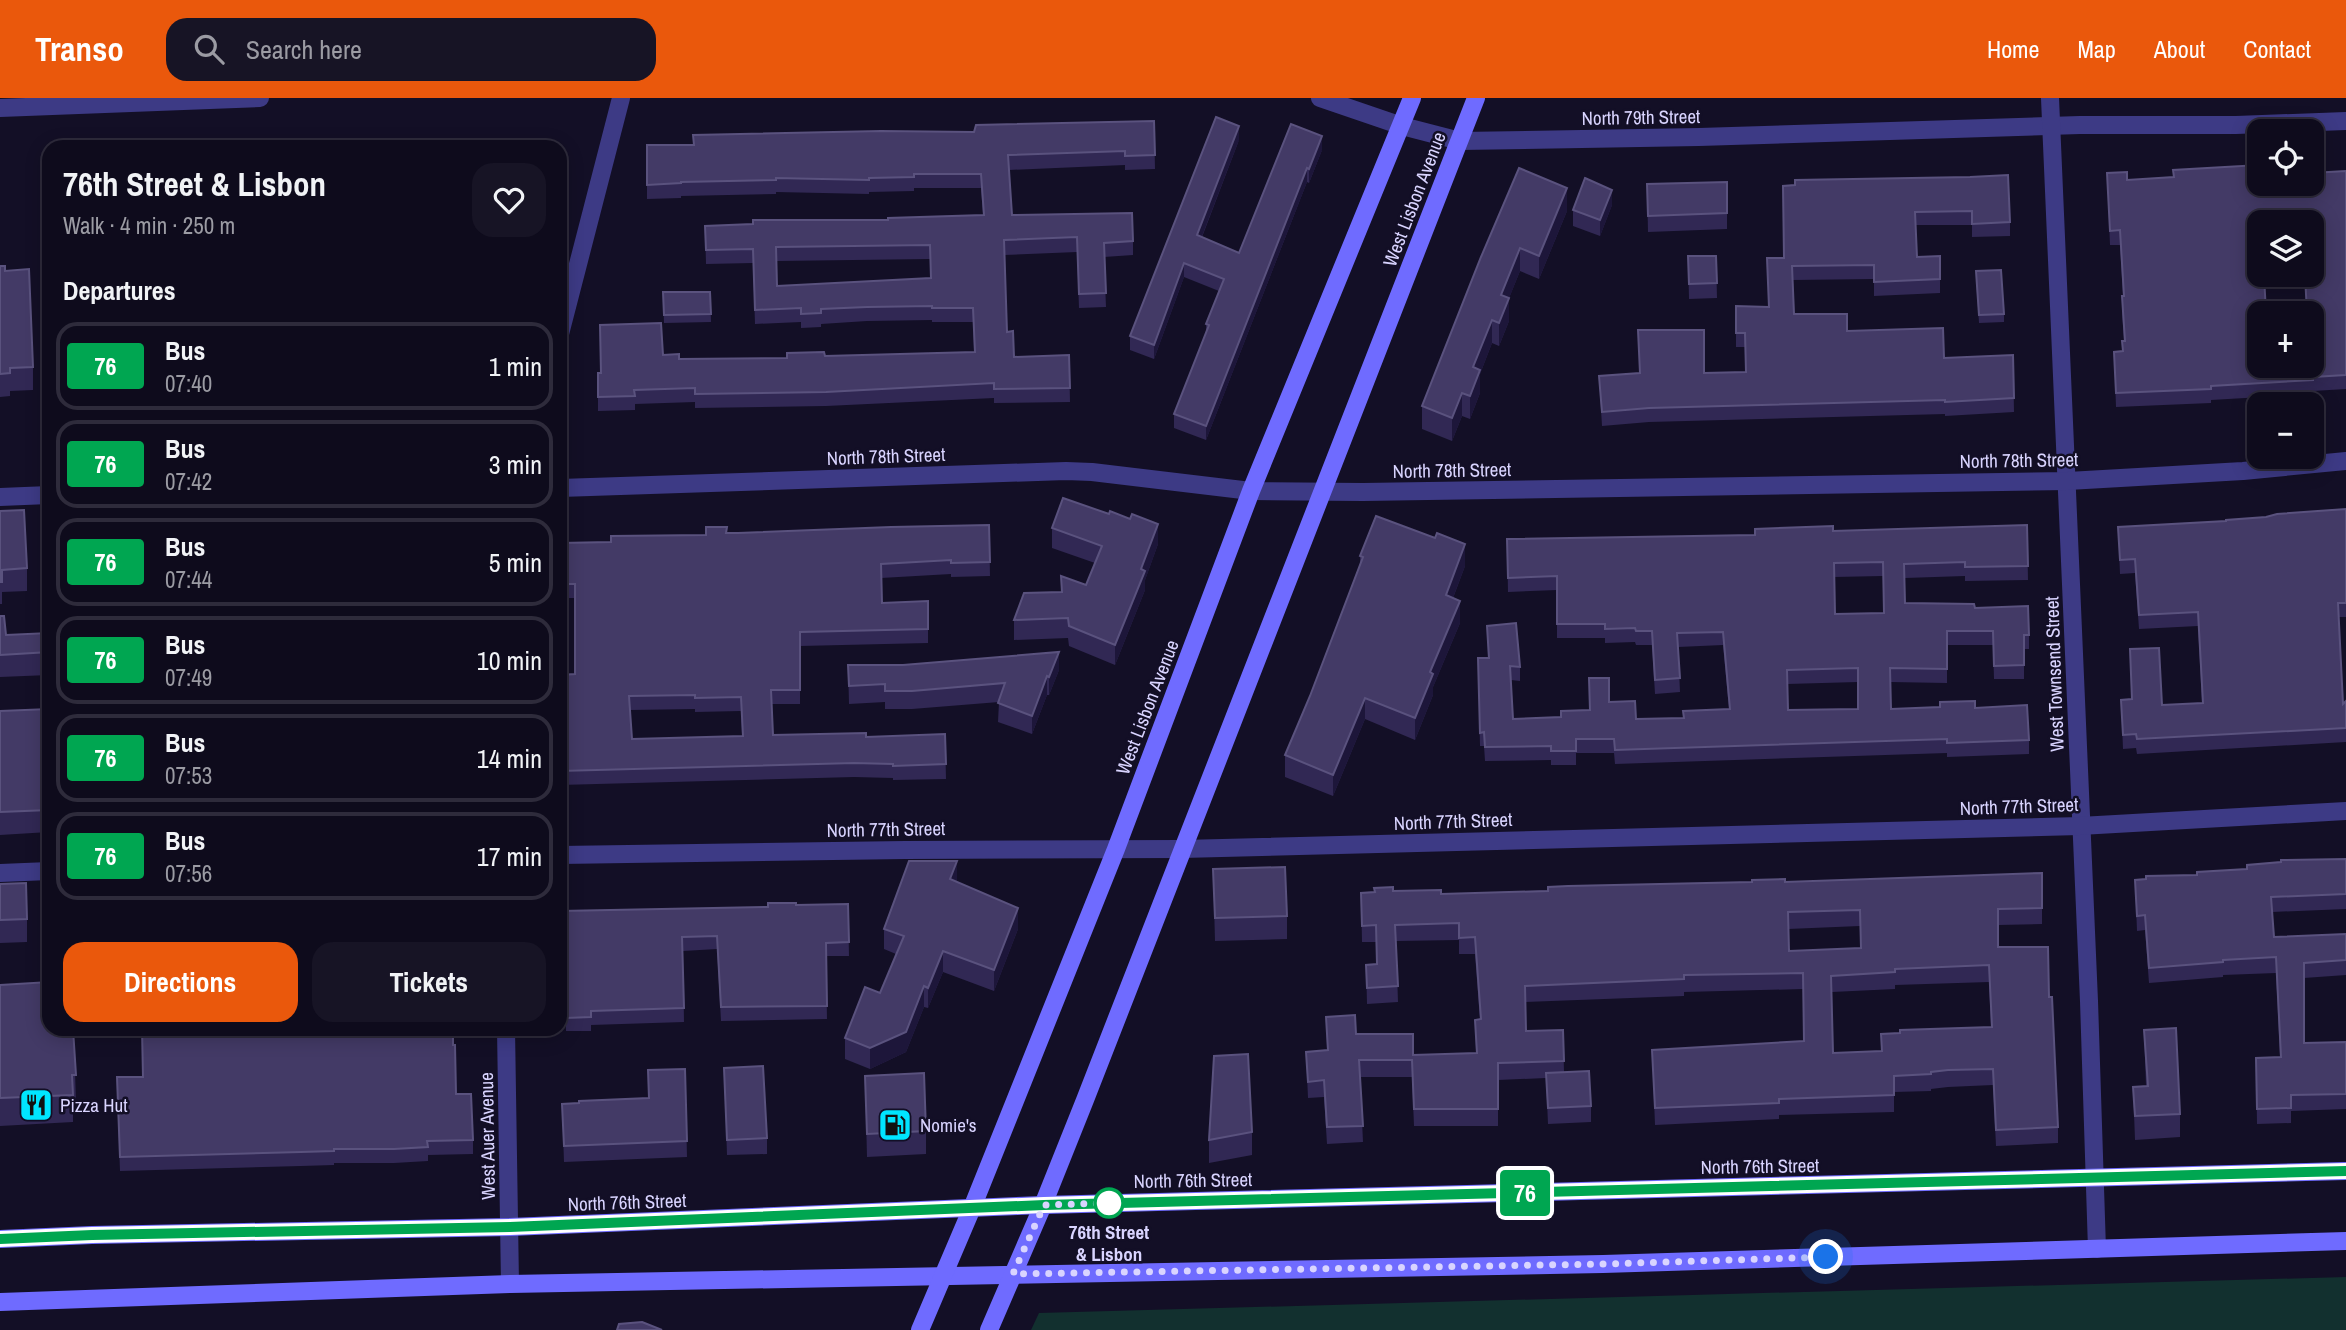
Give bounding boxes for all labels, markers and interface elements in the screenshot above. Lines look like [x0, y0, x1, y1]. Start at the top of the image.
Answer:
search box [166, 18, 656, 81]
text: Transo [35, 27, 124, 71]
icon: search [190, 30, 228, 68]
text: Search here [246, 32, 362, 67]
text: Home [1987, 33, 2039, 65]
text: Map [2077, 33, 2116, 65]
text: About [2154, 33, 2205, 65]
text: Contact [2243, 33, 2311, 65]
street label: North 79th Street [1581, 103, 1701, 131]
map controls [2247, 119, 2324, 469]
button: locate [2247, 119, 2324, 196]
street label: West Lisbon Avenue [1376, 128, 1452, 270]
text: 76th Street & Lisbon [63, 162, 326, 206]
button: heart [472, 163, 546, 237]
text: Walk · 4 min · 250 m [63, 210, 235, 241]
button: layers [2247, 210, 2324, 287]
text: Departures [63, 273, 176, 308]
button: + [2247, 301, 2324, 378]
text: Bus [165, 333, 205, 368]
text: 1 min [489, 349, 542, 384]
text: 76 [95, 350, 116, 382]
text: 07:40 [165, 368, 212, 399]
button: − [2247, 392, 2324, 469]
text: Bus [165, 431, 205, 466]
street label: North 78th Street [826, 441, 946, 471]
street label: North 78th Street [1959, 446, 2079, 474]
text: 3 min [489, 447, 542, 482]
text: 76 [95, 448, 116, 480]
street label: North 78th Street [1392, 456, 1512, 484]
text: 07:42 [165, 466, 212, 497]
text: Bus [165, 529, 205, 564]
text: 5 min [489, 545, 542, 580]
text: 76 [95, 546, 116, 578]
text: 07:44 [165, 564, 212, 595]
street label: West Townsend Street [2038, 595, 2070, 752]
text: Bus [165, 627, 205, 662]
street label: West Lisbon Avenue [1109, 636, 1185, 778]
text: 10 min [477, 643, 542, 678]
text: 76 [95, 644, 116, 676]
text: 07:49 [165, 662, 212, 693]
text: Bus [165, 725, 205, 760]
text: 14 min [477, 741, 542, 776]
text: 76 [95, 742, 116, 774]
text: 07:53 [165, 760, 212, 791]
street label: North 77th Street [1959, 791, 2079, 821]
street label: North 77th Street [1393, 806, 1513, 836]
street label: North 77th Street [826, 815, 946, 843]
text: Bus [165, 823, 205, 858]
text: 17 min [477, 839, 542, 874]
text: 76 [95, 840, 116, 872]
text: 07:56 [165, 858, 212, 889]
button: Directions [63, 942, 298, 1022]
button: Tickets [312, 942, 546, 1022]
street label: West Auer Avenue [473, 1072, 501, 1200]
restaurant icon: Pizza Hut [17, 1086, 55, 1124]
place label: Pizza Hut [60, 1092, 128, 1118]
fuel station icon: Nomie's [876, 1106, 914, 1144]
place label: Nomie's [920, 1112, 977, 1138]
street label: North 76th Street [1700, 1152, 1820, 1180]
street label: North 76th Street [1133, 1166, 1253, 1194]
line badge: 76 [1494, 1170, 1556, 1216]
text: 76 [1514, 1177, 1536, 1209]
street label: North 76th Street [567, 1187, 687, 1217]
marker: 76th Street & Lisbon [1094, 1188, 1124, 1218]
place label: 76th Street & Lisbon [1069, 1219, 1149, 1267]
your location [1808, 1239, 1843, 1274]

